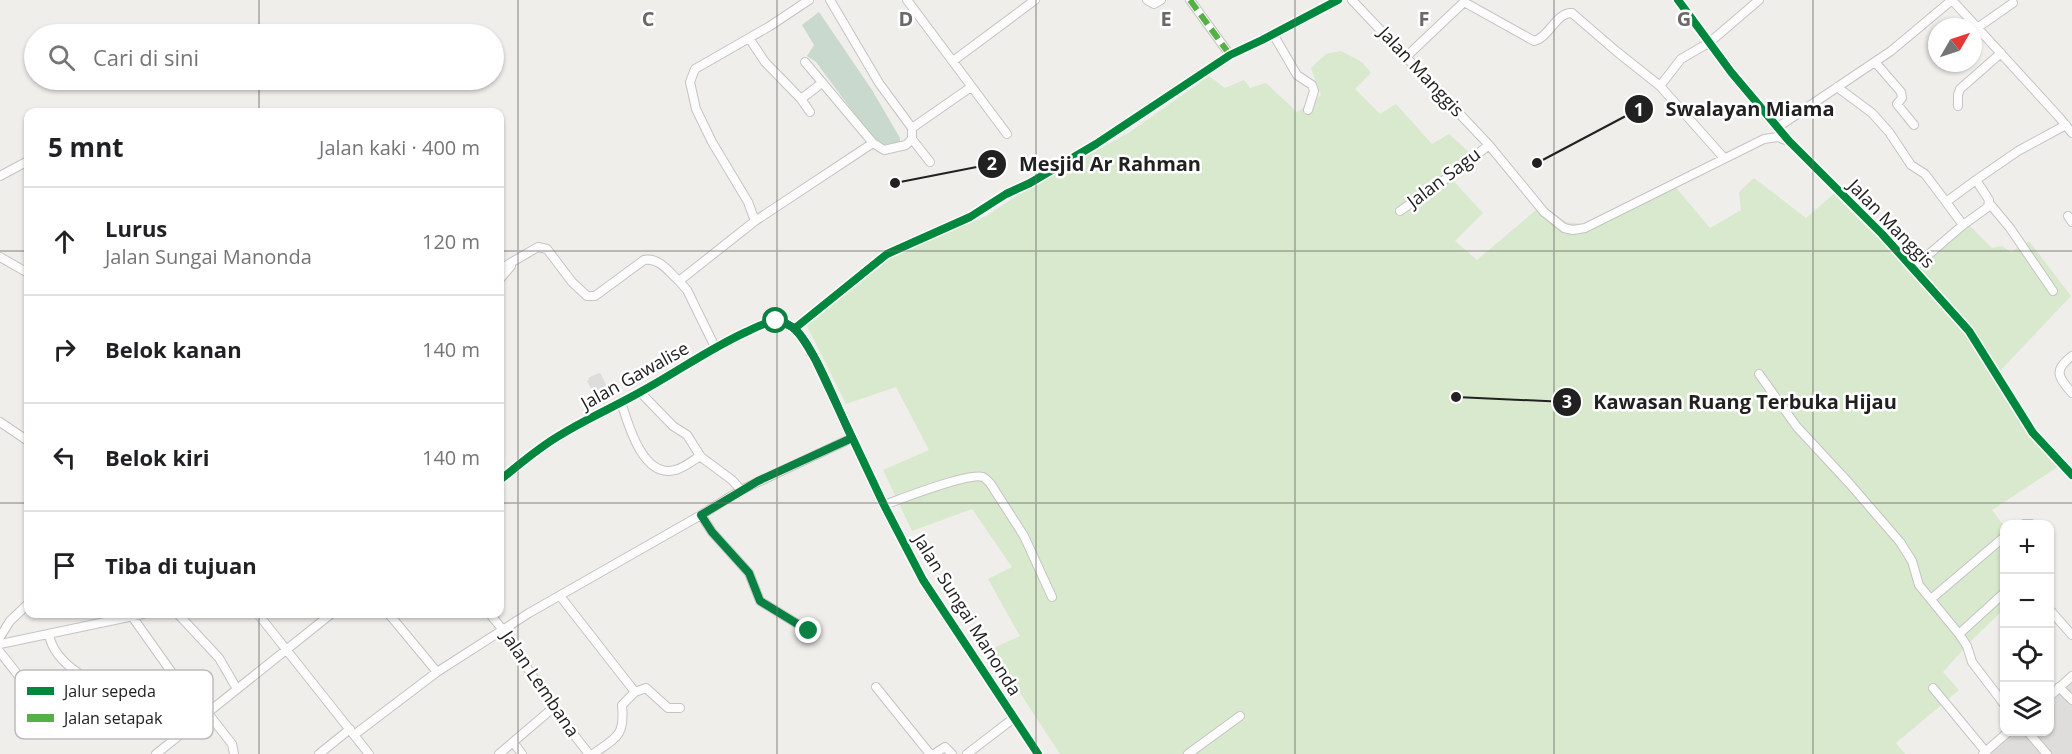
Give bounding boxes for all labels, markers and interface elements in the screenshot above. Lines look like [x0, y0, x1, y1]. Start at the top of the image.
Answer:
text: C [642, 5, 655, 32]
text: D [899, 5, 913, 32]
text: E [1160, 5, 1172, 32]
text: F [1419, 5, 1429, 32]
text: G [1677, 5, 1691, 32]
north arrow [1928, 18, 1982, 72]
street label: Jalan Manggis [1372, 20, 1470, 122]
search box [24, 24, 504, 90]
icon: search [45, 41, 78, 74]
text: Cari di sini [93, 42, 199, 72]
callout: Swalayan Miama [1624, 90, 1847, 128]
text: Swalayan Miama [1666, 95, 1834, 122]
text: 1 [1634, 97, 1644, 121]
text: 5 mnt [48, 129, 124, 165]
text: Jalan kaki · 400 m [319, 134, 480, 161]
street label: Jalan Sagu [1400, 142, 1485, 214]
callout: Mesjid Ar Rahman [977, 145, 1213, 183]
text: Mesjid Ar Rahman [1019, 150, 1201, 177]
text: 2 [987, 151, 997, 175]
street label: Jalan Manggis [1842, 172, 1940, 273]
text: Lurus [105, 213, 167, 243]
icon: ahead [48, 225, 81, 258]
text: 120 m [422, 228, 480, 255]
text: Jalan Sungai Manonda [105, 243, 312, 270]
route start [762, 307, 788, 333]
icon: right [48, 333, 81, 366]
text: Belok kanan [105, 334, 242, 364]
text: 140 m [422, 336, 480, 363]
street label: Jalan Gawalise [575, 336, 693, 416]
callout: Kawasan Ruang Terbuka Hijau [1552, 383, 1909, 421]
text: Kawasan Ruang Terbuka Hijau [1593, 388, 1897, 415]
text: 3 [1562, 389, 1572, 413]
icon: left [48, 441, 81, 474]
text: Belok kiri [105, 442, 210, 472]
text: 140 m [422, 444, 480, 471]
map controls [2000, 520, 2054, 736]
button: + [2000, 520, 2054, 574]
street label: Jalan Sungai Manonda [907, 527, 1027, 700]
icon: arrive [48, 549, 81, 582]
text: Tiba di tujuan [105, 550, 257, 580]
button: − [2000, 574, 2054, 628]
route end [795, 617, 821, 643]
street label: Jalan Lembana [495, 624, 585, 741]
button: locate [2000, 628, 2054, 682]
legend [15, 670, 213, 739]
text: Jalur sepeda [62, 680, 156, 702]
button: layers [2000, 682, 2054, 736]
text: Jalan setapak [62, 707, 163, 729]

